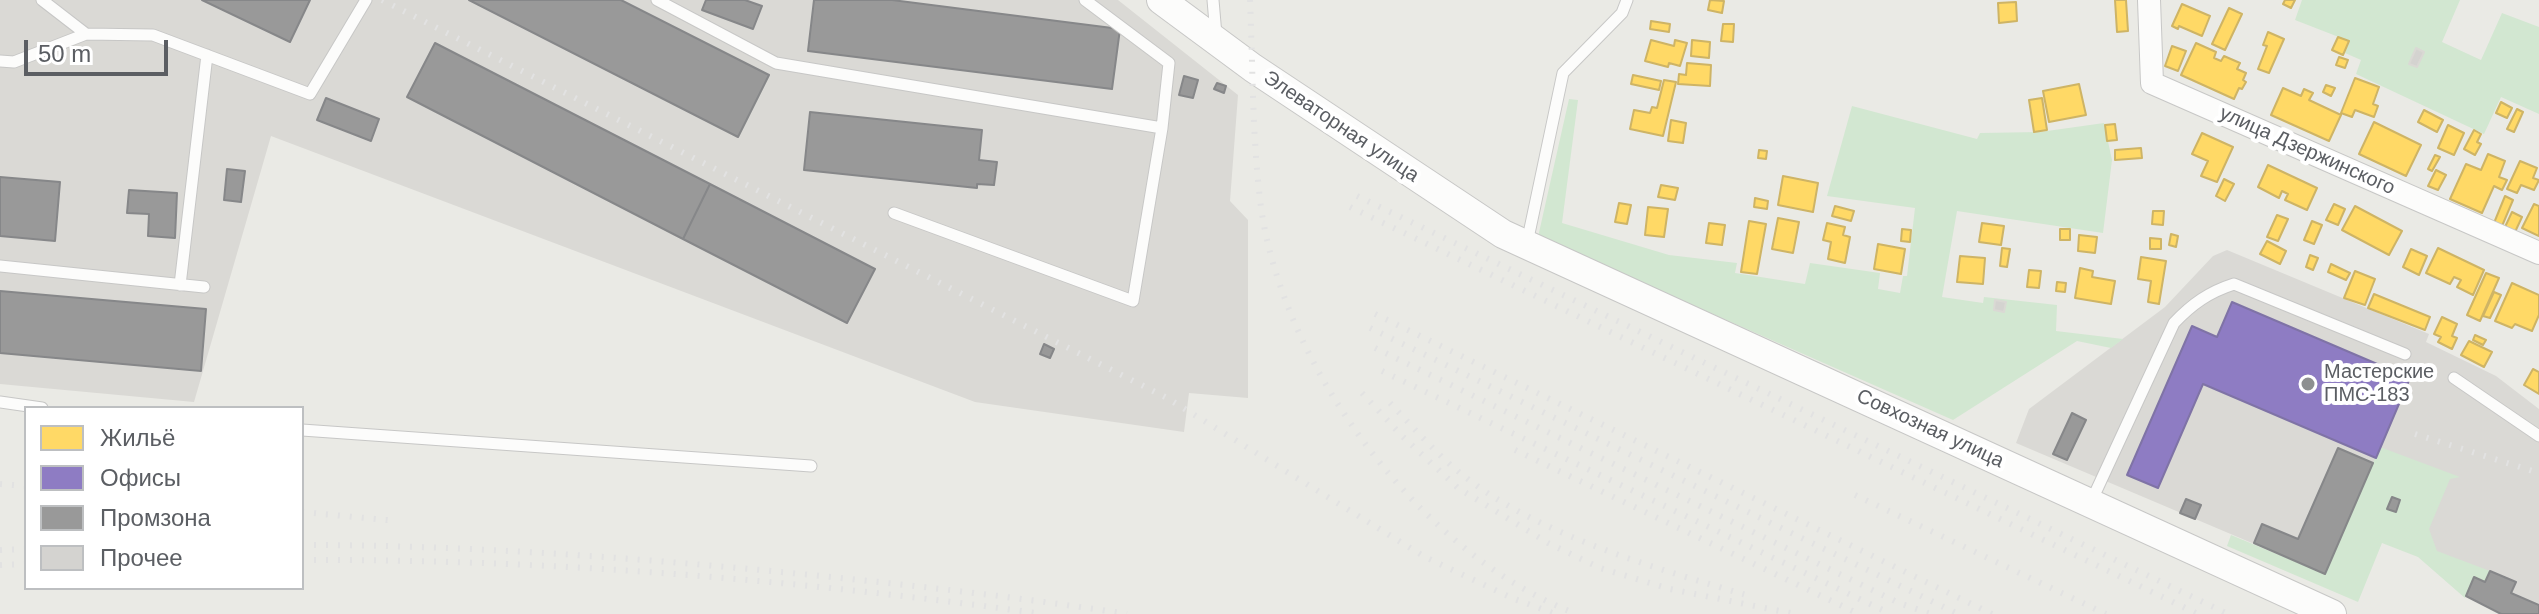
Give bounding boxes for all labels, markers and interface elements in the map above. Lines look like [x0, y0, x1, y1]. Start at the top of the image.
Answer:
scale bar [28, 24, 172, 74]
text: 50 m [38, 40, 91, 67]
street label: Элеваторная улица [1259, 66, 1423, 188]
street label: улица Дзержинского [2216, 101, 2398, 201]
place label: Мастерские ПМС-183 [2324, 360, 2434, 407]
marker: Мастерские ПМС-183 [2299, 375, 2317, 393]
street label: Совхозная улица [1853, 384, 2007, 474]
legend [24, 406, 304, 590]
text: Жильё [100, 424, 175, 451]
text: Офисы [100, 464, 181, 491]
text: Промзона [100, 504, 211, 531]
text: Прочее [100, 544, 183, 571]

